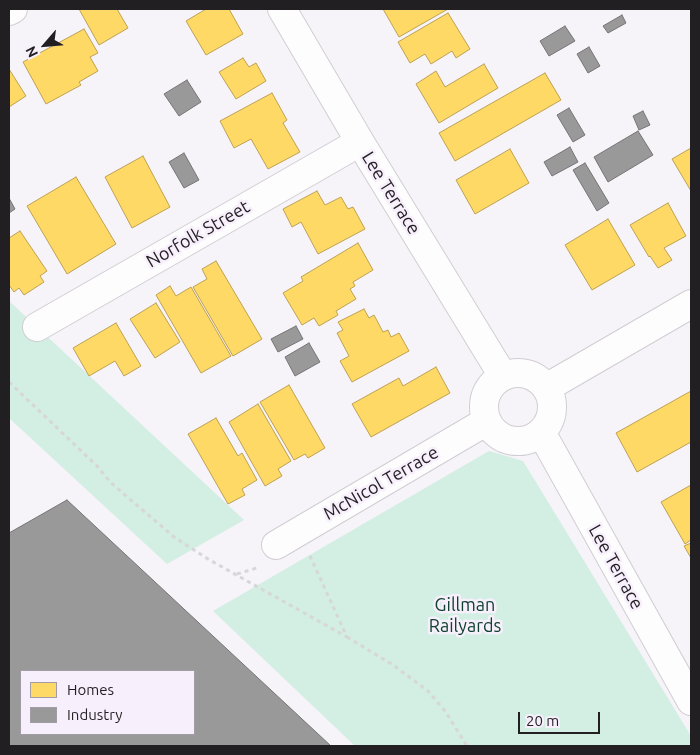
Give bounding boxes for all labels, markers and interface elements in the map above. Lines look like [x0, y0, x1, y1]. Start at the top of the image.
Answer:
north arrow [20, 20, 70, 70]
text: N [22, 44, 41, 60]
street label: Lee Terrace [357, 148, 425, 238]
street label: Norfolk Street [142, 196, 254, 272]
street label: McNicol Terrace [320, 441, 442, 525]
street label: Lee Terrace [584, 521, 648, 613]
park label: Gillman Railyards [429, 594, 501, 636]
legend [20, 670, 195, 735]
text: Homes [67, 681, 114, 698]
scale bar [520, 702, 602, 734]
text: Industry [67, 706, 122, 723]
text: 20 m [526, 712, 559, 729]

